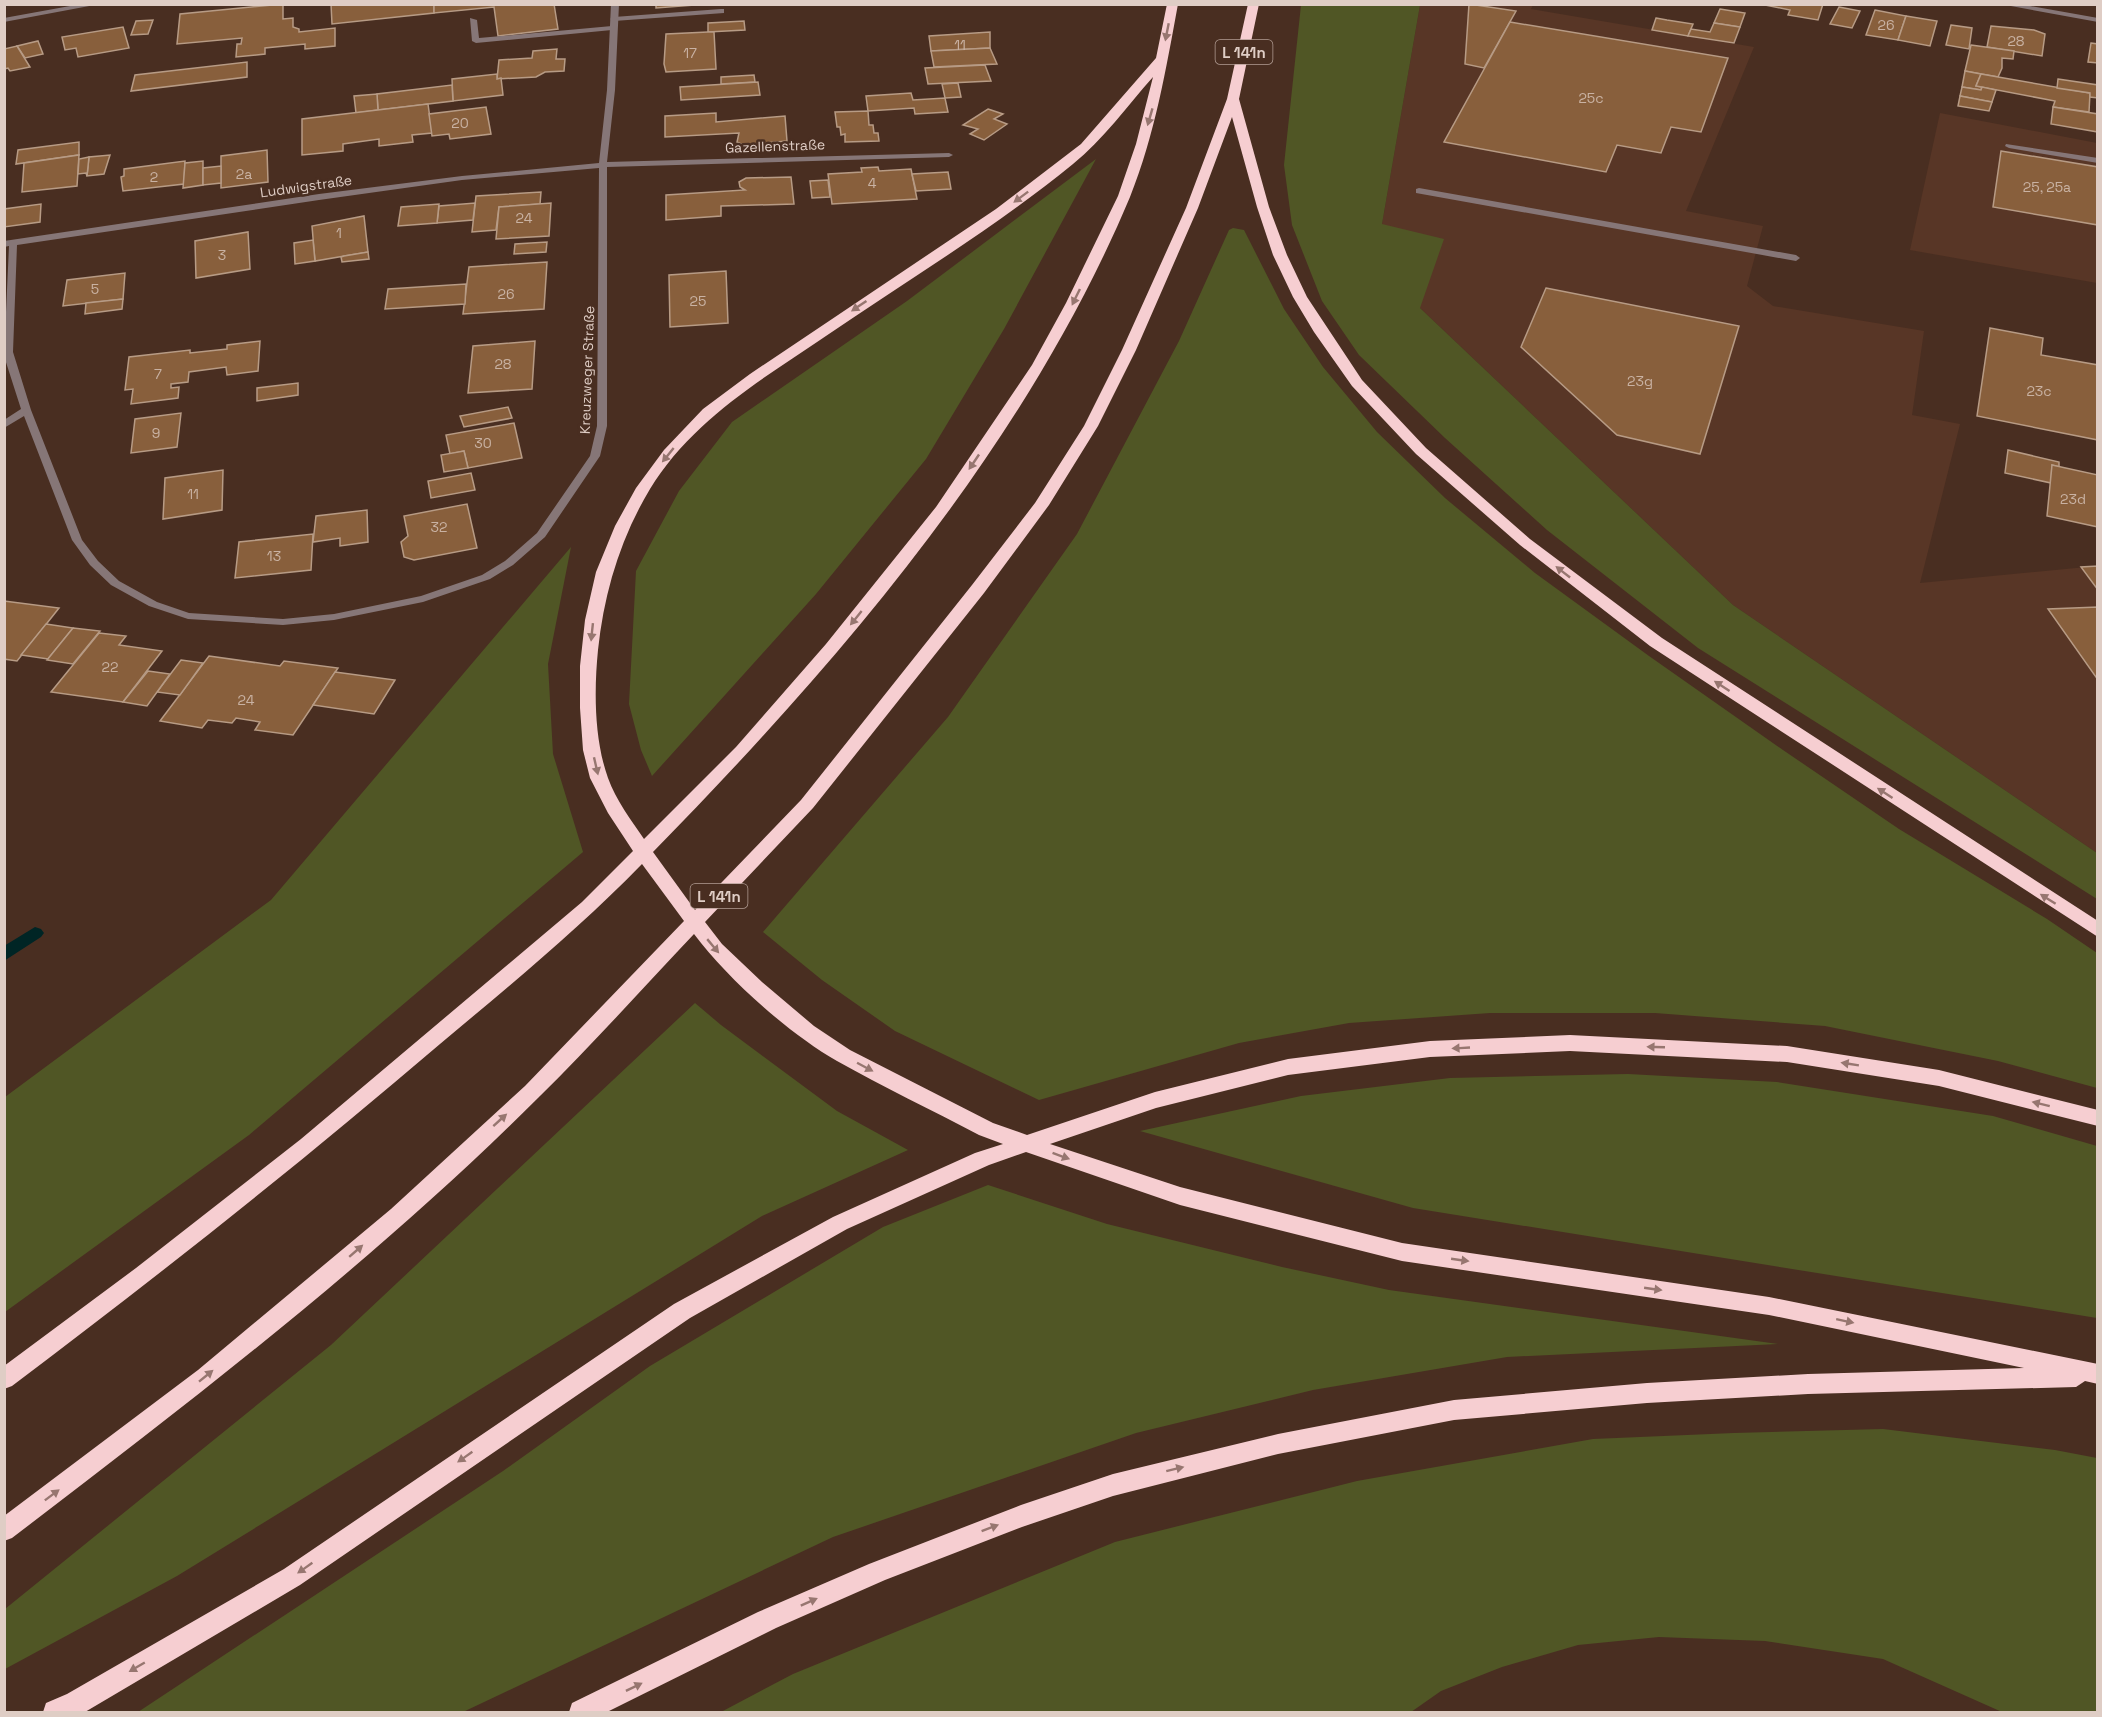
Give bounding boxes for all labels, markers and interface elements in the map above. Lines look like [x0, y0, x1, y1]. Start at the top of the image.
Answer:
house number: 26 [1877, 16, 1895, 34]
one-way arrow [1162, 23, 1171, 42]
house number: 28 [2007, 32, 2025, 50]
house number: 11 [954, 36, 966, 54]
road number: L 141n [1216, 40, 1272, 64]
house number: 17 [683, 44, 697, 62]
house number: 25c [1578, 89, 1604, 107]
one-way arrow [1145, 108, 1154, 126]
house number: 20 [451, 114, 469, 132]
street label: Gazellenstraße [725, 135, 825, 157]
house number: 2a [236, 165, 252, 183]
house number: 2 [150, 168, 158, 186]
street label: Ludwigstraße [259, 171, 353, 201]
house number: 4 [868, 174, 877, 192]
house number: 25, 25a [2023, 178, 2071, 196]
one-way arrow [1013, 191, 1029, 203]
house number: 24 [516, 209, 533, 227]
house number: 1 [336, 224, 342, 242]
house number: 3 [218, 246, 226, 264]
house number: 5 [91, 280, 99, 298]
house number: 26 [497, 285, 515, 303]
one-way arrow [1071, 288, 1080, 305]
house number: 25 [690, 292, 706, 310]
one-way arrow [851, 300, 867, 311]
street label: Kreuzweger Straße [576, 306, 598, 434]
house number: 28 [494, 355, 512, 373]
house number: 7 [154, 365, 162, 383]
house number: 23g [1627, 372, 1653, 390]
house number: 23c [2026, 382, 2052, 400]
house number: 9 [152, 424, 160, 442]
house number: 30 [474, 434, 492, 452]
one-way arrow [662, 447, 675, 462]
one-way arrow [968, 454, 980, 470]
house number: 11 [187, 485, 199, 503]
house number: 23d [2060, 490, 2086, 508]
house number: 32 [431, 518, 447, 536]
house number: 13 [267, 547, 281, 565]
one-way arrow [1556, 566, 1572, 578]
one-way arrow [850, 610, 862, 625]
one-way arrow [587, 622, 597, 641]
house number: 22 [102, 658, 118, 676]
one-way arrow [1713, 680, 1730, 691]
house number: 24 [238, 691, 255, 709]
one-way arrow [592, 757, 602, 775]
one-way arrow [1877, 787, 1893, 799]
road number: L 141n [690, 884, 748, 908]
one-way arrow [2040, 894, 2056, 905]
one-way arrow [707, 938, 720, 954]
one-way arrow [1647, 1042, 1666, 1051]
one-way arrow [1452, 1043, 1471, 1052]
one-way arrow [1841, 1059, 1860, 1068]
one-way arrow [857, 1062, 874, 1072]
one-way arrow [2032, 1098, 2050, 1108]
one-way arrow [492, 1114, 507, 1127]
one-way arrow [1052, 1152, 1070, 1162]
one-way arrow [348, 1245, 363, 1258]
one-way arrow [1450, 1256, 1469, 1265]
one-way arrow [1643, 1284, 1662, 1293]
one-way arrow [1835, 1317, 1854, 1326]
one-way arrow [198, 1370, 214, 1383]
one-way arrow [458, 1451, 474, 1463]
one-way arrow [1166, 1464, 1184, 1473]
one-way arrow [44, 1490, 59, 1502]
one-way arrow [981, 1523, 999, 1533]
one-way arrow [297, 1562, 313, 1574]
one-way arrow [800, 1597, 818, 1606]
one-way arrow [129, 1662, 145, 1673]
one-way arrow [625, 1683, 642, 1692]

